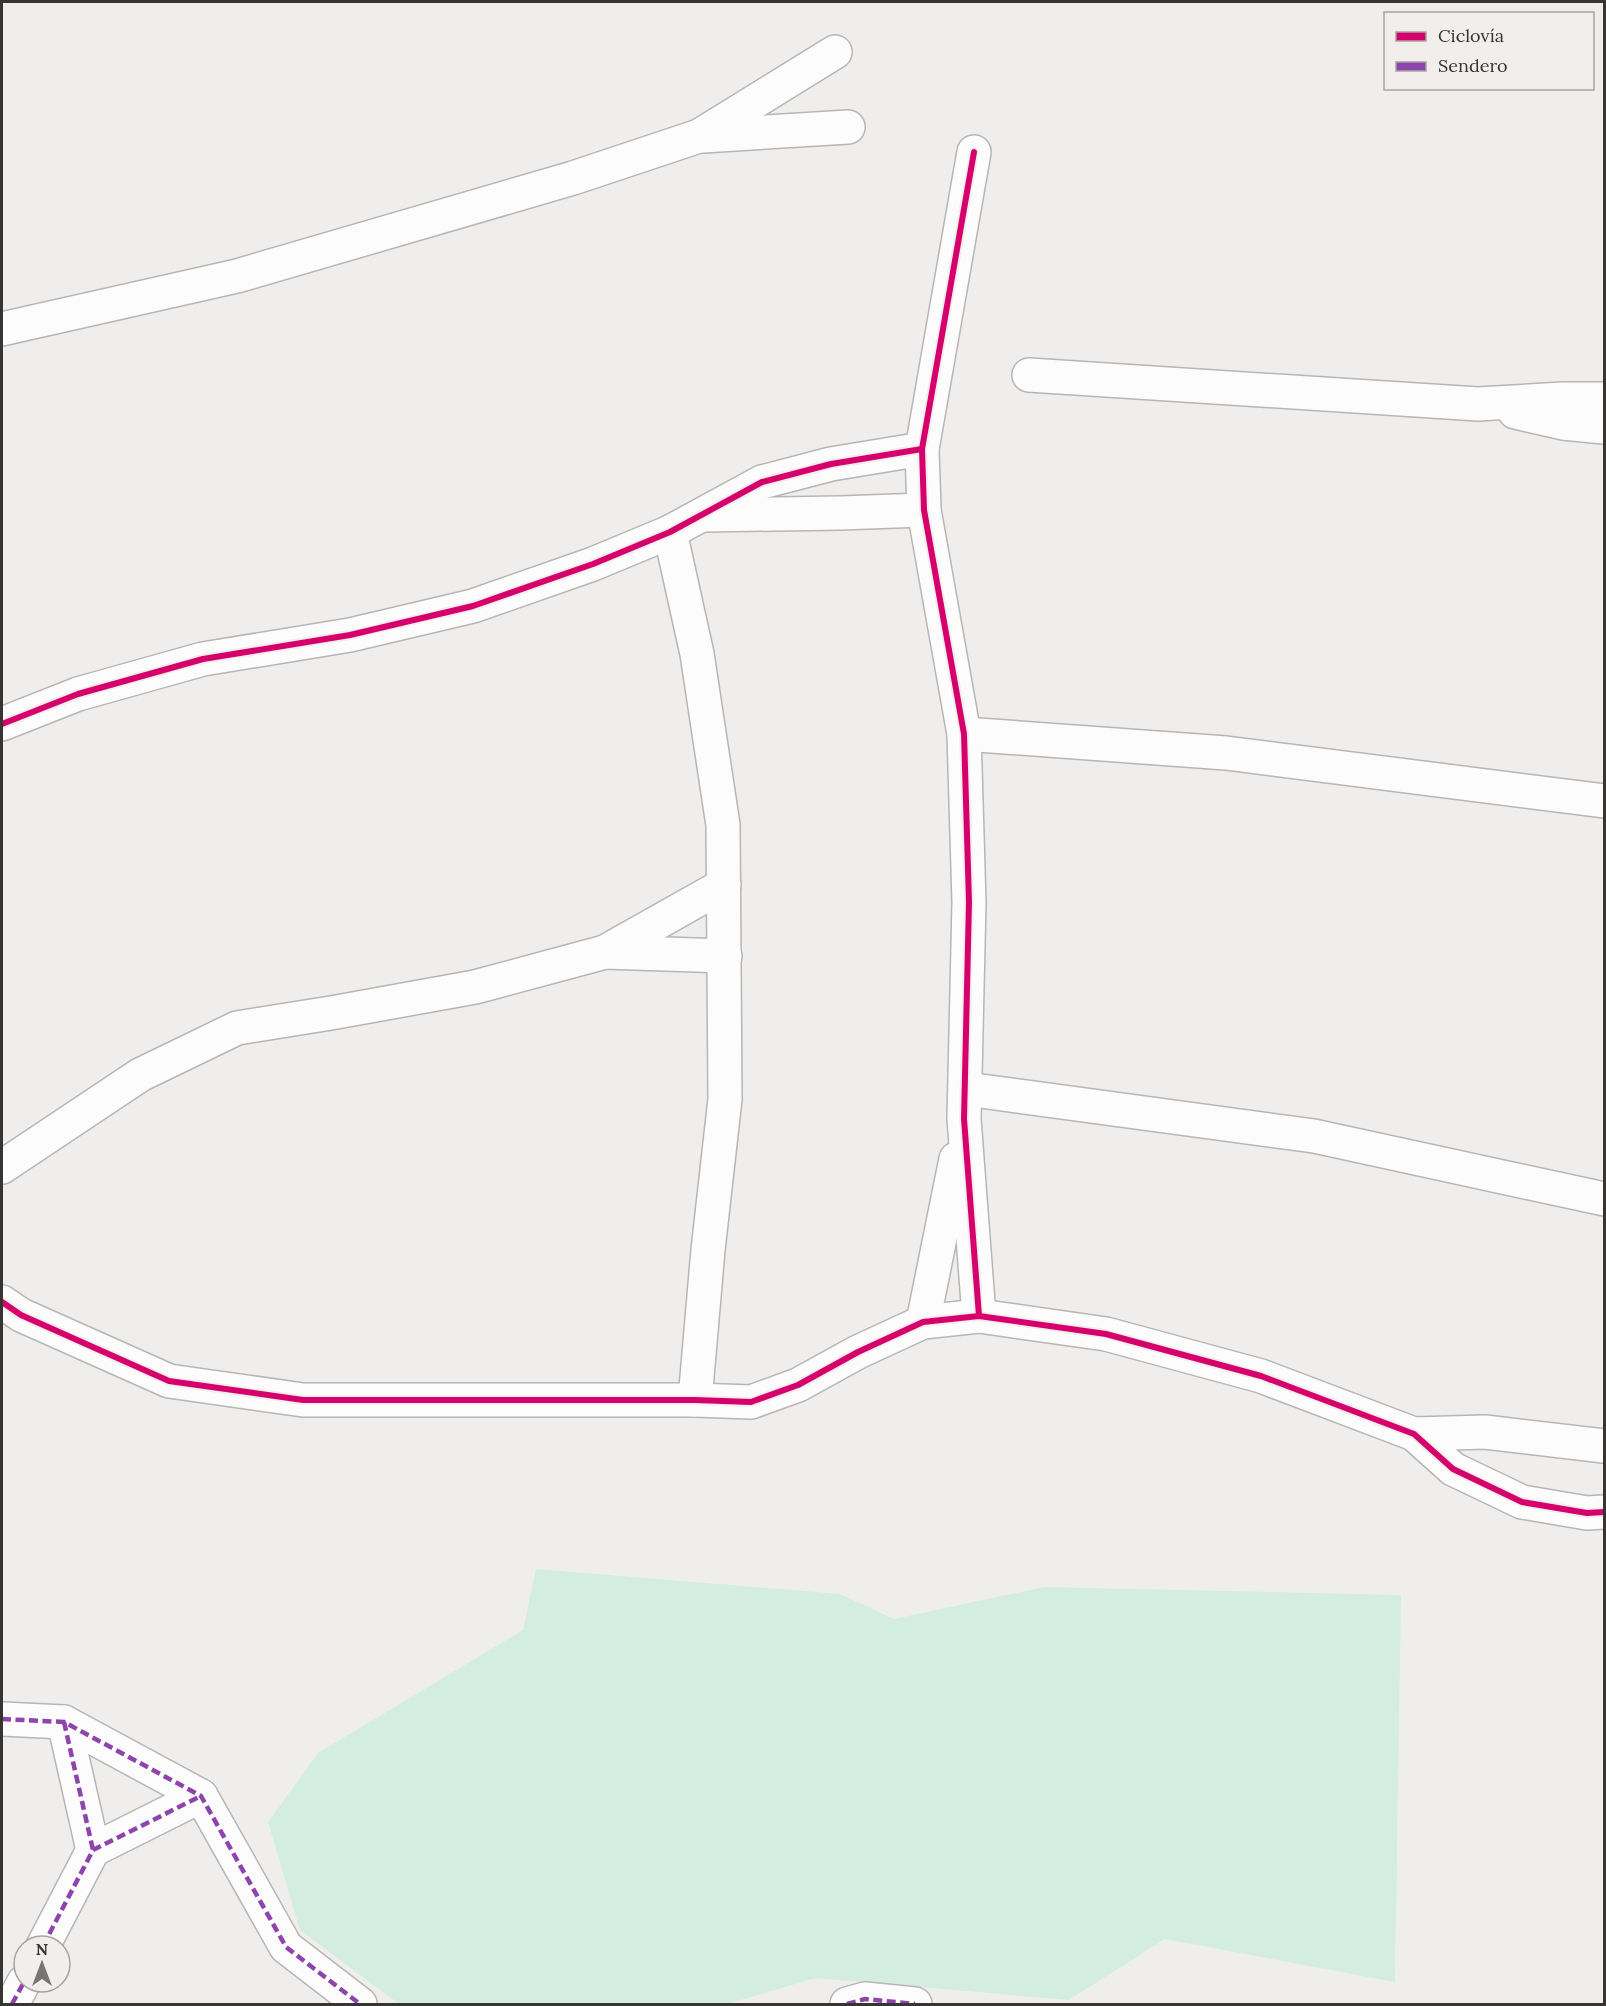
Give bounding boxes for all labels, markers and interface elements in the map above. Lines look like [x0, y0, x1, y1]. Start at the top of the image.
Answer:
legend [1384, 12, 1594, 90]
text: Ciclovía [1438, 24, 1504, 47]
text: Sendero [1438, 54, 1508, 77]
north arrow [12, 1934, 72, 1994]
text: N [36, 1939, 48, 1959]

